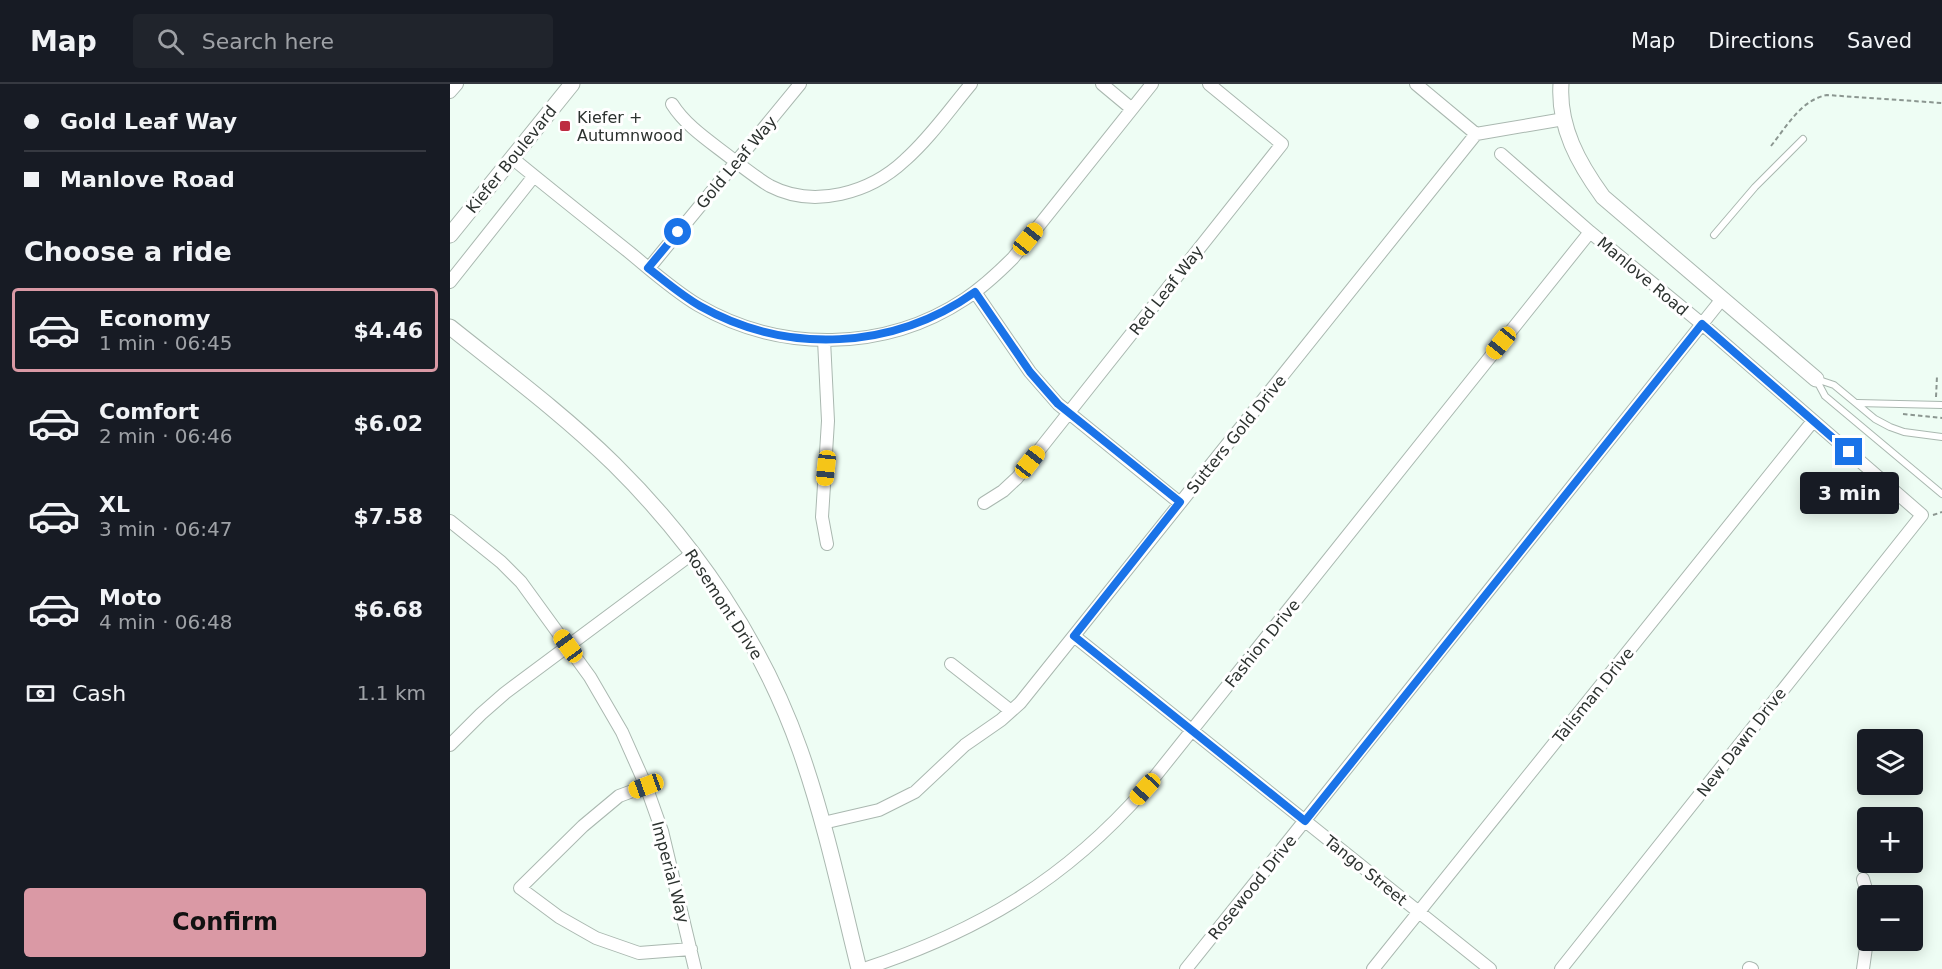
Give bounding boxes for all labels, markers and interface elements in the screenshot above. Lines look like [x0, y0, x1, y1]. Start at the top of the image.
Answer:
search box [133, 14, 553, 68]
text: Map [30, 25, 97, 58]
icon: search [154, 25, 187, 58]
text: Search here [202, 29, 334, 54]
text: Map [1631, 29, 1675, 53]
text: Directions [1708, 29, 1814, 53]
text: Saved [1847, 29, 1912, 53]
street label: Kiefer Boulevard [462, 102, 561, 217]
place label: Kiefer + Autumnwood [577, 108, 683, 145]
text: Gold Leaf Way [60, 109, 237, 134]
street label: Gold Leaf Way [692, 112, 781, 212]
marker: Kiefer + Autumnwood [558, 119, 572, 133]
text: Manlove Road [60, 167, 235, 192]
route start [664, 218, 691, 245]
car [1010, 219, 1046, 259]
street label: Manlove Road [1593, 233, 1692, 320]
text: Choose a ride [24, 236, 232, 267]
street label: Red Leaf Way [1125, 242, 1207, 339]
icon: car [27, 303, 81, 357]
text: Economy [99, 306, 210, 331]
text: $4.46 [353, 318, 423, 343]
car [1483, 323, 1519, 363]
text: 1 min · 06:45 [99, 331, 233, 355]
street label: Sutters Gold Drive [1183, 371, 1290, 497]
icon: car [27, 396, 81, 450]
text: Comfort [99, 399, 199, 424]
text: $6.02 [353, 411, 423, 436]
text: 2 min · 06:46 [99, 424, 233, 448]
route end [1835, 438, 1862, 465]
car [1012, 442, 1048, 482]
car [815, 449, 837, 487]
callout: 3 min [1800, 473, 1898, 515]
text: 3 min [1818, 481, 1881, 505]
icon: car [27, 489, 81, 543]
text: XL [99, 492, 130, 517]
text: $7.58 [353, 504, 423, 529]
text: 3 min · 06:47 [99, 517, 233, 541]
street label: Rosemont Drive [681, 545, 766, 663]
icon: car [27, 582, 81, 636]
text: Moto [99, 585, 162, 610]
street label: Fashion Drive [1221, 595, 1304, 691]
text: $6.68 [353, 597, 423, 622]
text: 4 min · 06:48 [99, 610, 233, 634]
car [550, 626, 586, 666]
street label: Talisman Drive [1548, 644, 1638, 748]
icon: cash [24, 677, 57, 710]
text: Cash [72, 681, 126, 706]
text: 1.1 km [357, 681, 426, 705]
street label: New Dawn Drive [1693, 684, 1790, 801]
map controls [1857, 729, 1923, 951]
button: layers [1857, 729, 1923, 795]
car [1126, 770, 1164, 808]
car [626, 771, 666, 801]
button: + [1857, 807, 1923, 873]
street label: Imperial Way [648, 819, 693, 925]
street label: Rosewood Drive [1204, 831, 1300, 943]
street label: Tango Street [1320, 831, 1411, 909]
button: − [1857, 885, 1923, 951]
button: Confirm [24, 888, 426, 957]

